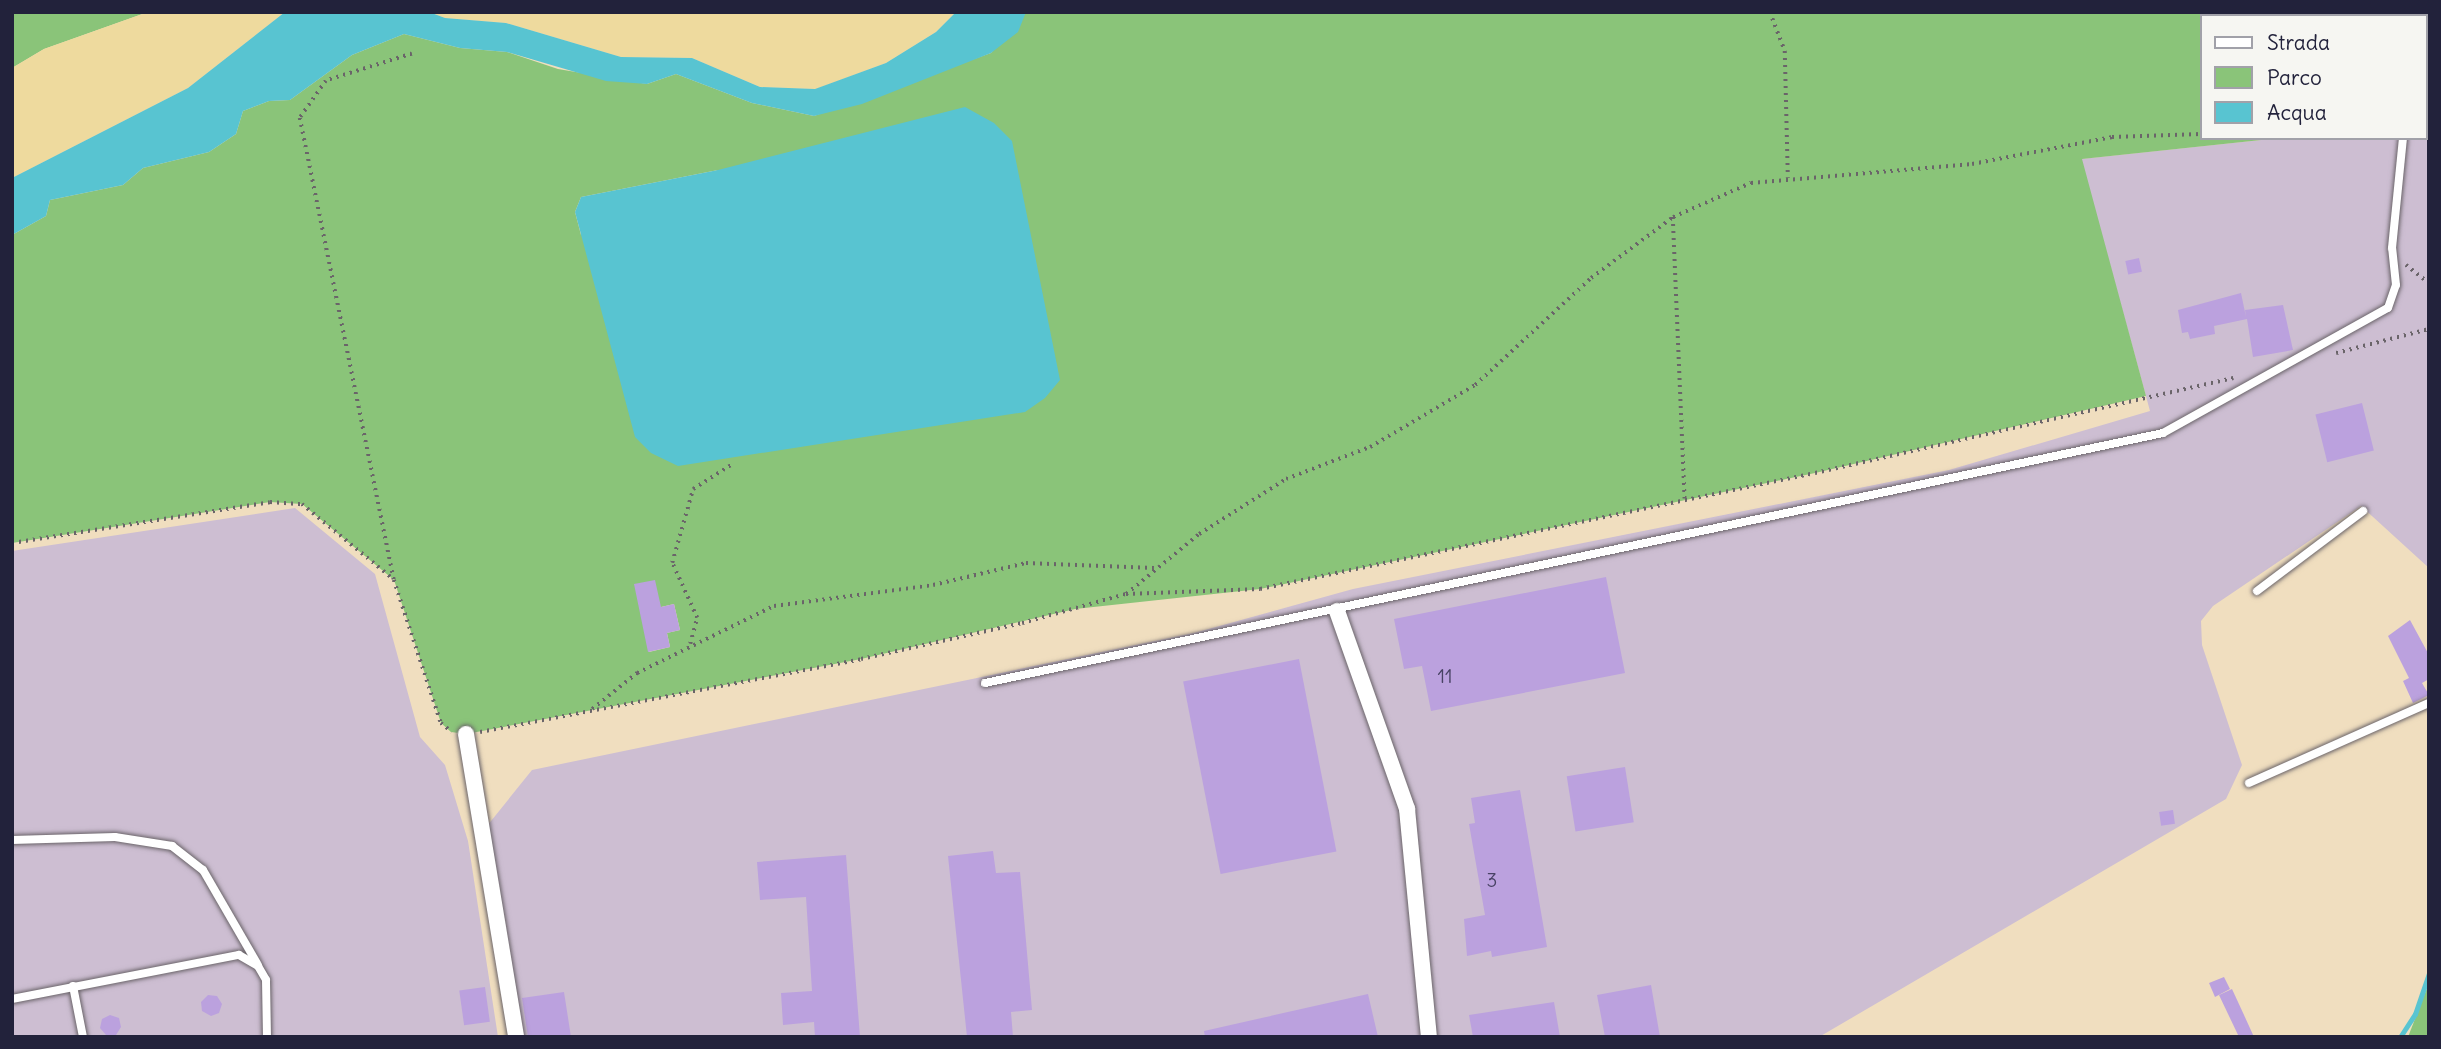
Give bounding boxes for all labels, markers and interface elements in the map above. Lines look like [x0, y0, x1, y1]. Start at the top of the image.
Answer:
legend [2200, 14, 2427, 140]
text: Strada [2267, 29, 2330, 56]
text: Parco [2267, 64, 2322, 91]
text: Acqua [2267, 99, 2327, 126]
house number: 11 [1437, 666, 1453, 688]
house number: 3 [1487, 870, 1497, 892]

